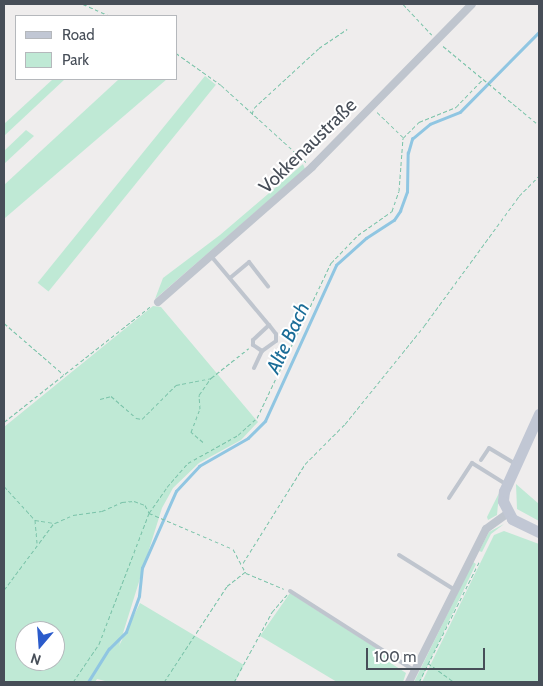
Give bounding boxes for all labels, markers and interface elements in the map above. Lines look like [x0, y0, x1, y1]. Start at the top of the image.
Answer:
legend [15, 15, 178, 80]
text: Road [62, 26, 95, 44]
text: Park [62, 51, 89, 69]
street label: Vokkenaustraße [254, 94, 362, 198]
water label: Alte Bach [261, 299, 315, 377]
north arrow [15, 621, 65, 671]
scale bar [368, 638, 487, 670]
text: 100 m [374, 648, 416, 666]
text: N [28, 649, 43, 669]

